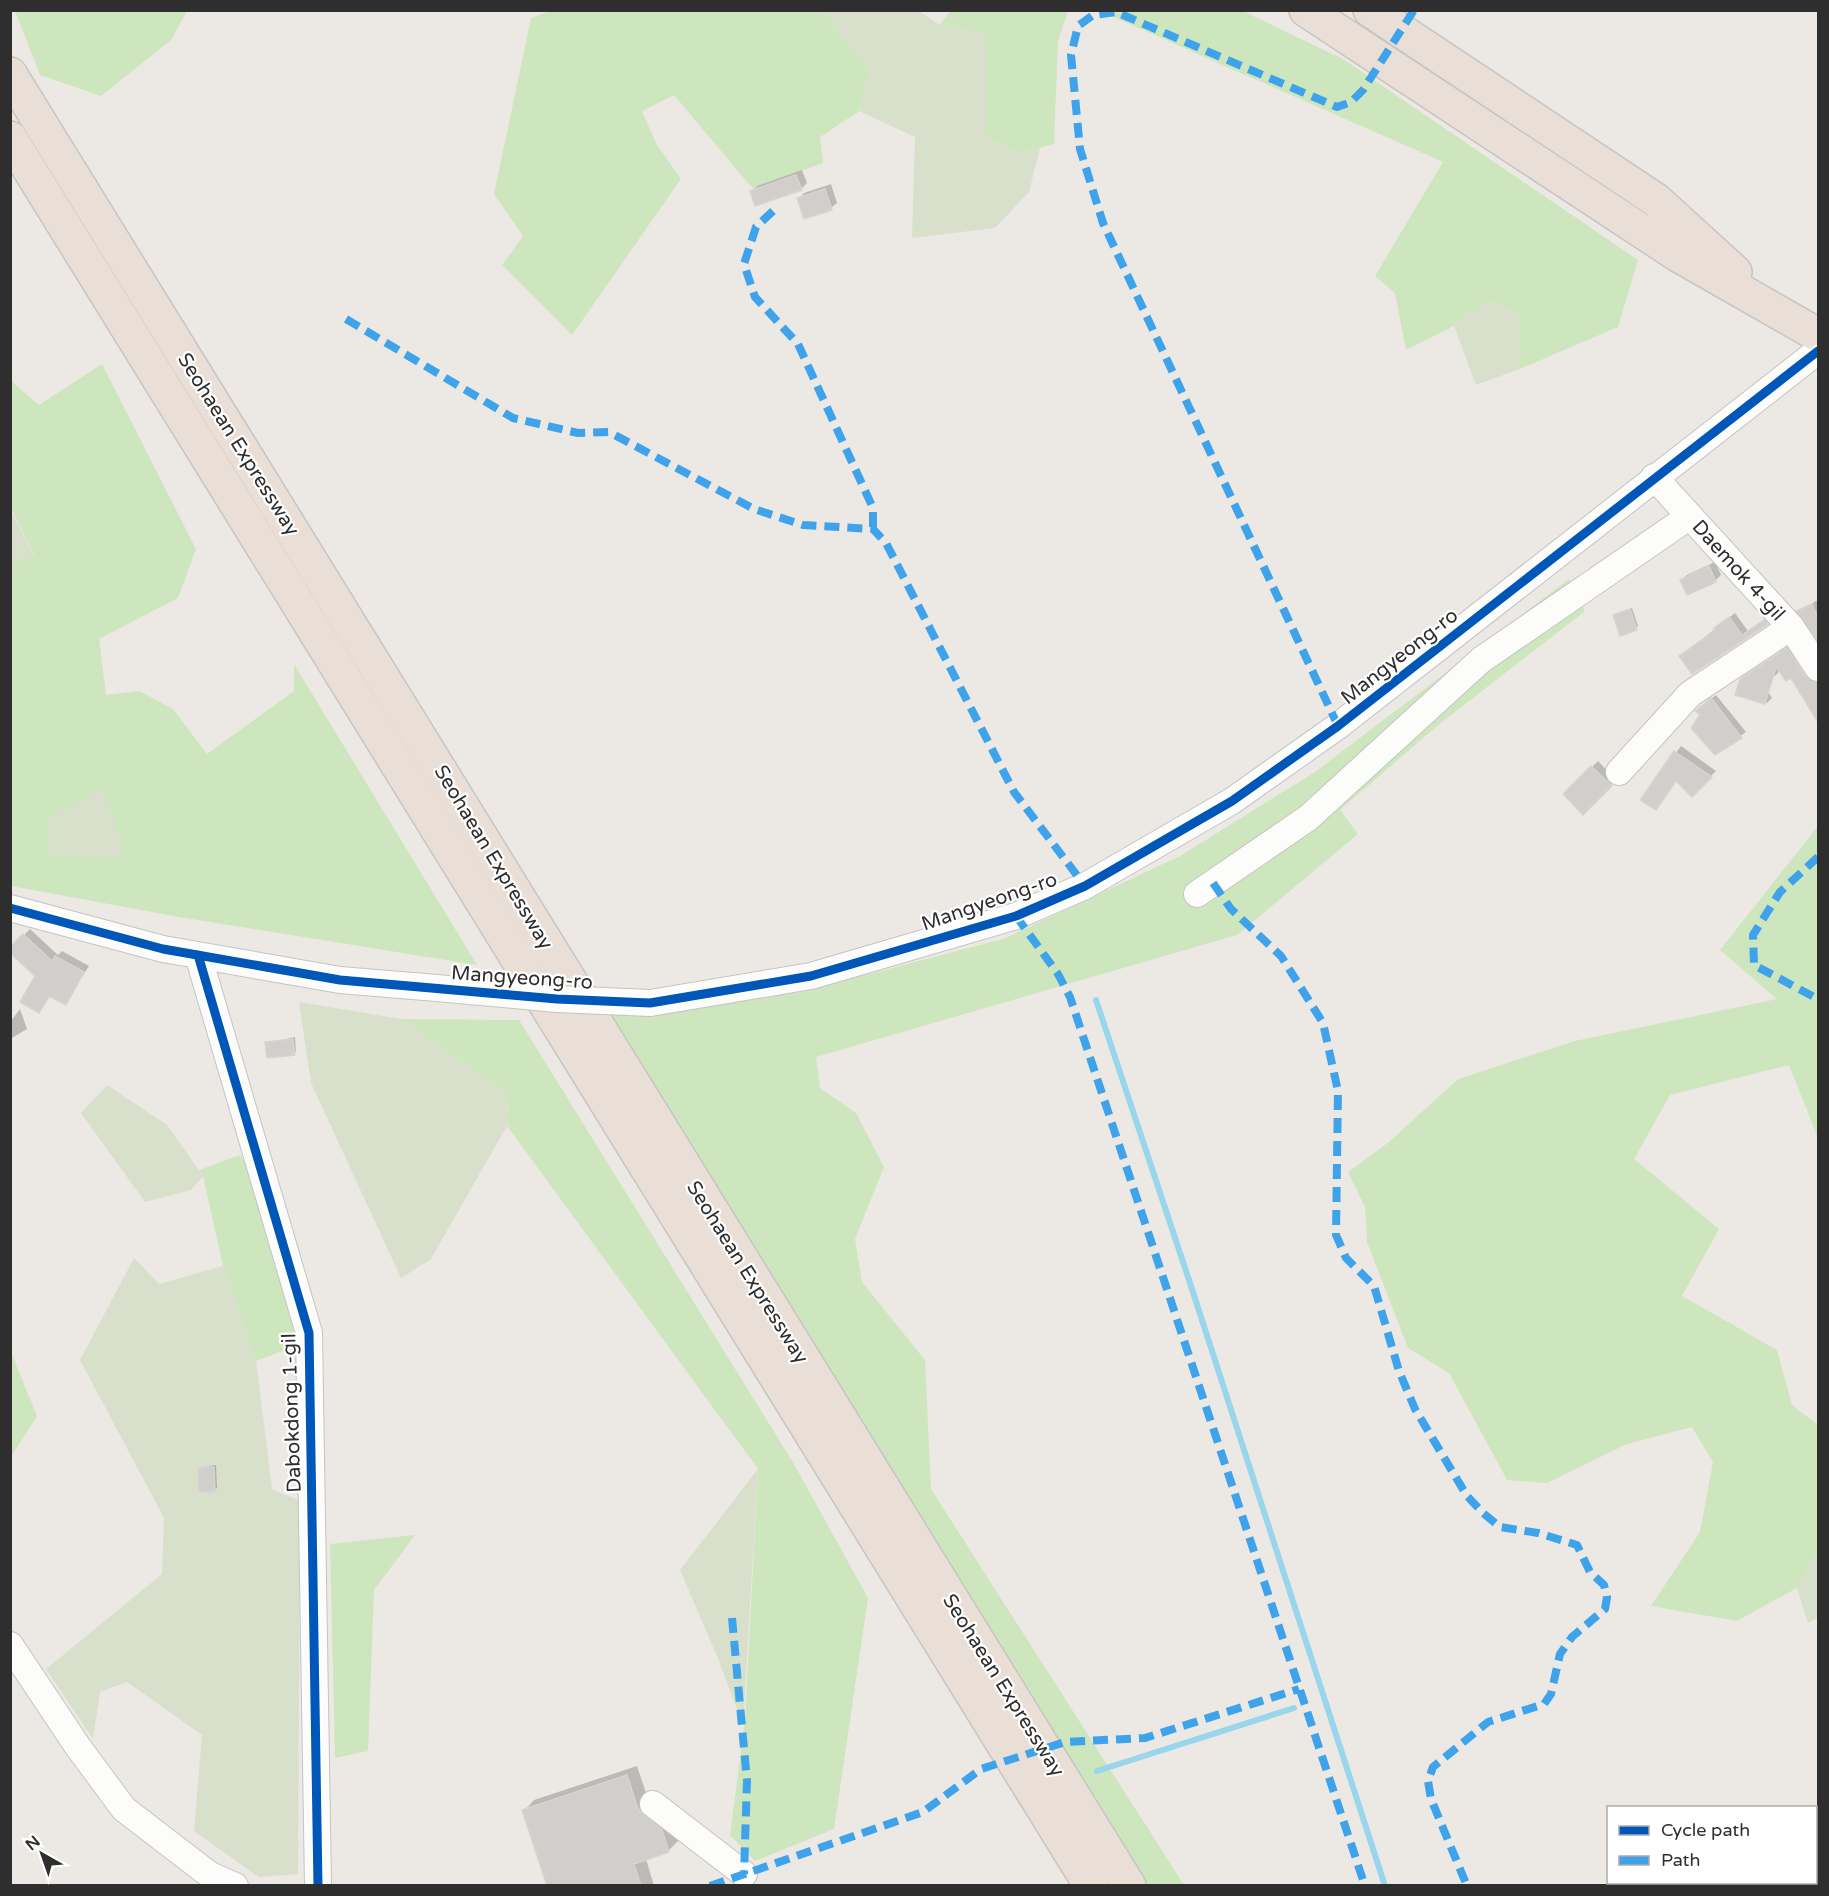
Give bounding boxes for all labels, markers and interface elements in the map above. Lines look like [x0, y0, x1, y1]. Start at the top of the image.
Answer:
street label: Seohaean Expressway [172, 349, 304, 540]
street label: Daemok 4-gil [1687, 515, 1790, 626]
street label: Mangyeong-ro [1336, 604, 1463, 710]
street label: Seohaean Expressway [429, 761, 558, 954]
street label: Mangyeong-ro [918, 867, 1060, 936]
street label: Mangyeong-ro [450, 961, 594, 995]
street label: Seohaean Expressway [681, 1177, 813, 1368]
street label: Dabokdong 1-gil [277, 1333, 307, 1493]
street label: Seohaean Expressway [937, 1590, 1069, 1781]
legend [1607, 1806, 1817, 1884]
text: Cycle path [1661, 1819, 1750, 1841]
north arrow [12, 1824, 72, 1884]
text: N [22, 1831, 44, 1855]
text: Path [1661, 1849, 1700, 1871]

